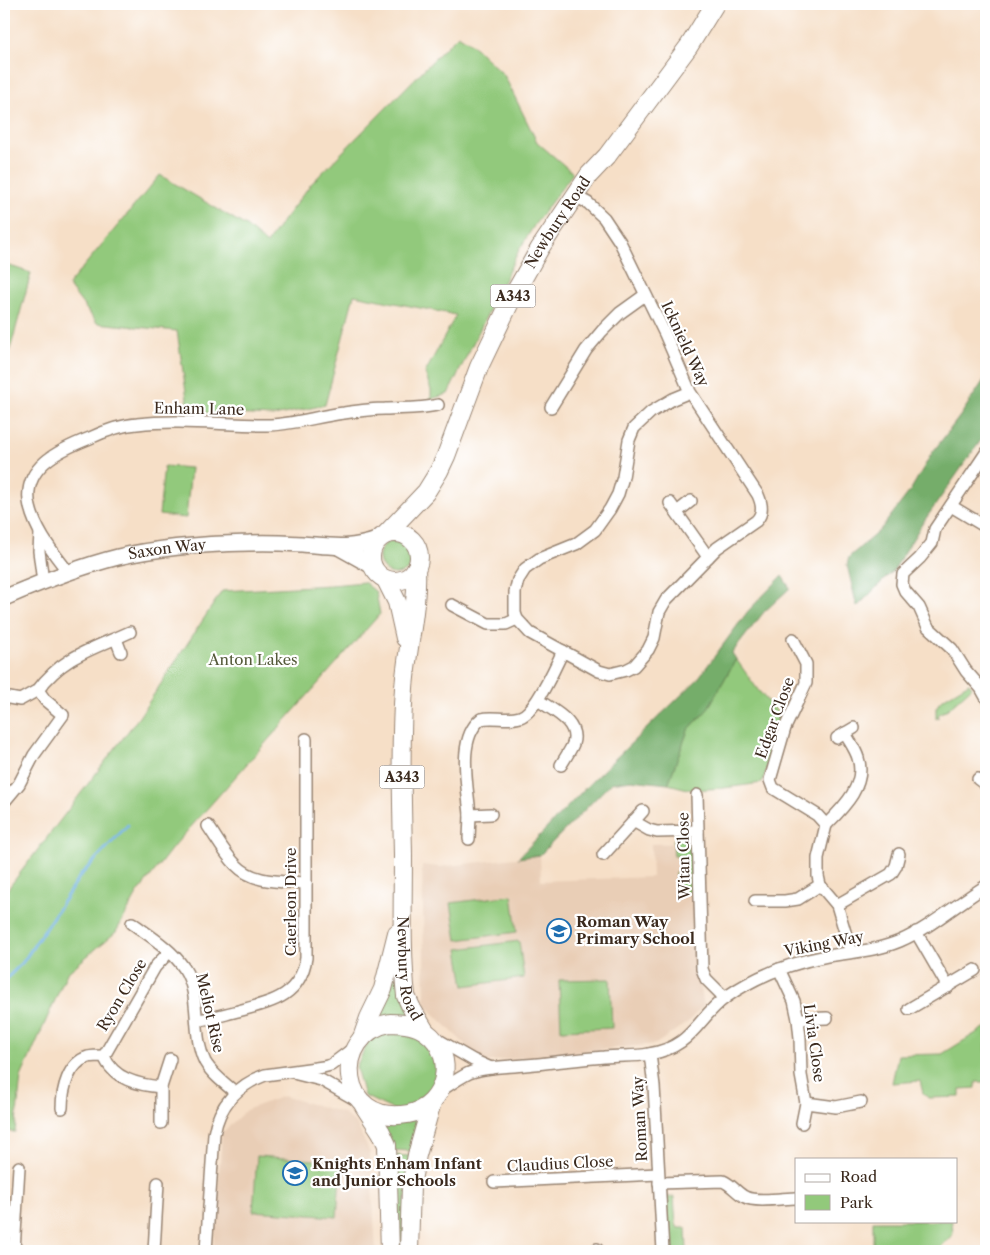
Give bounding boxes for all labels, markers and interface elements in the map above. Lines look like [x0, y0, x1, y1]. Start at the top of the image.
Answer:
street label: Newbury Road [520, 173, 594, 272]
road number: A343 [490, 284, 536, 308]
street label: Icknield Way [657, 298, 714, 390]
street label: Enham Lane [154, 398, 244, 419]
street label: Saxon Way [126, 535, 207, 564]
park label: Anton Lakes [207, 650, 298, 669]
street label: Edgar Close [751, 674, 798, 761]
road number: A343 [380, 766, 424, 789]
street label: Witan Close [673, 812, 694, 901]
street label: Caerleon Drive [281, 848, 300, 956]
place label: Roman Way Primary School [576, 912, 695, 948]
street label: Newbury Road [394, 916, 427, 1024]
school or university icon: Roman Way Primary School [546, 918, 572, 944]
street label: Viking Way [782, 926, 866, 961]
street label: Ryon Close [93, 955, 151, 1034]
street label: Meliot Rise [192, 971, 229, 1055]
street label: Livia Close [800, 1003, 829, 1083]
street label: Roman Way [628, 1075, 651, 1162]
street label: Claudius Close [506, 1151, 614, 1176]
place label: Knights Enham Infant and Junior Schools [312, 1154, 482, 1190]
legend [795, 1158, 958, 1222]
school or university icon: Knights Enham Infant and Junior Schools [282, 1160, 308, 1186]
text: Road [840, 1167, 877, 1186]
text: Park [840, 1193, 874, 1212]

